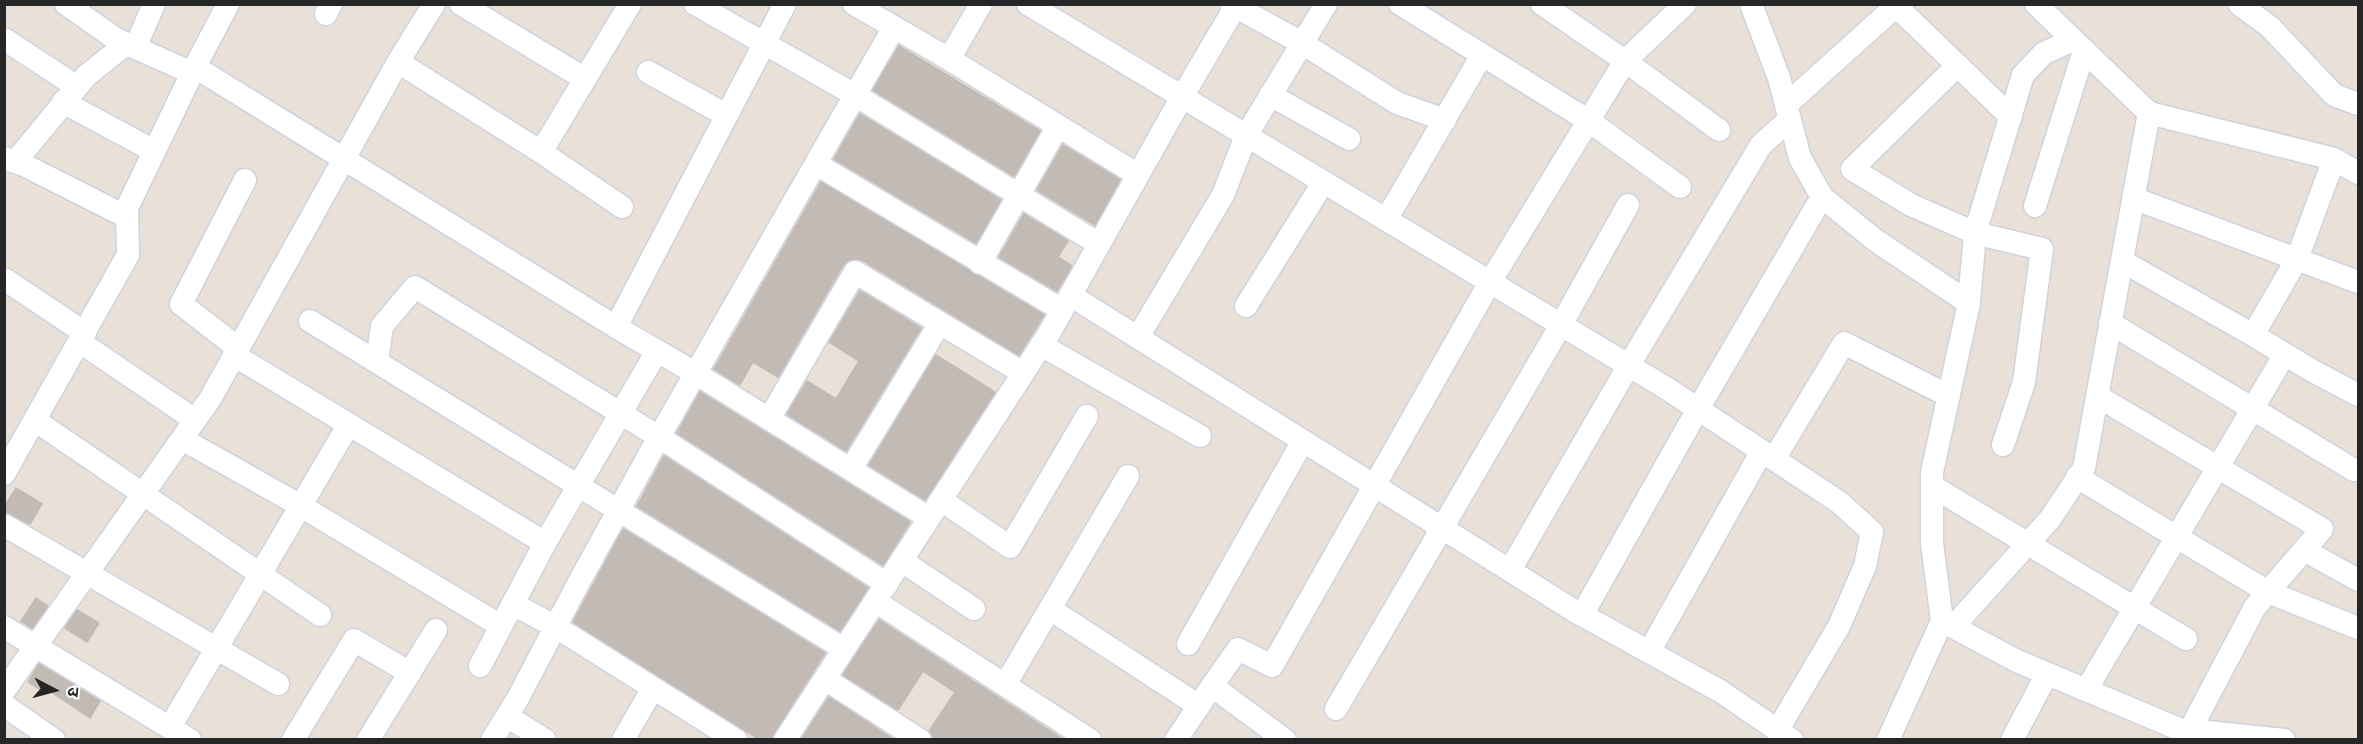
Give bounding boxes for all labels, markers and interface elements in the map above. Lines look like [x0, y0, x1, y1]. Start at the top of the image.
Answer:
north arrow [24, 660, 84, 720]
text: उ [62, 686, 82, 698]

